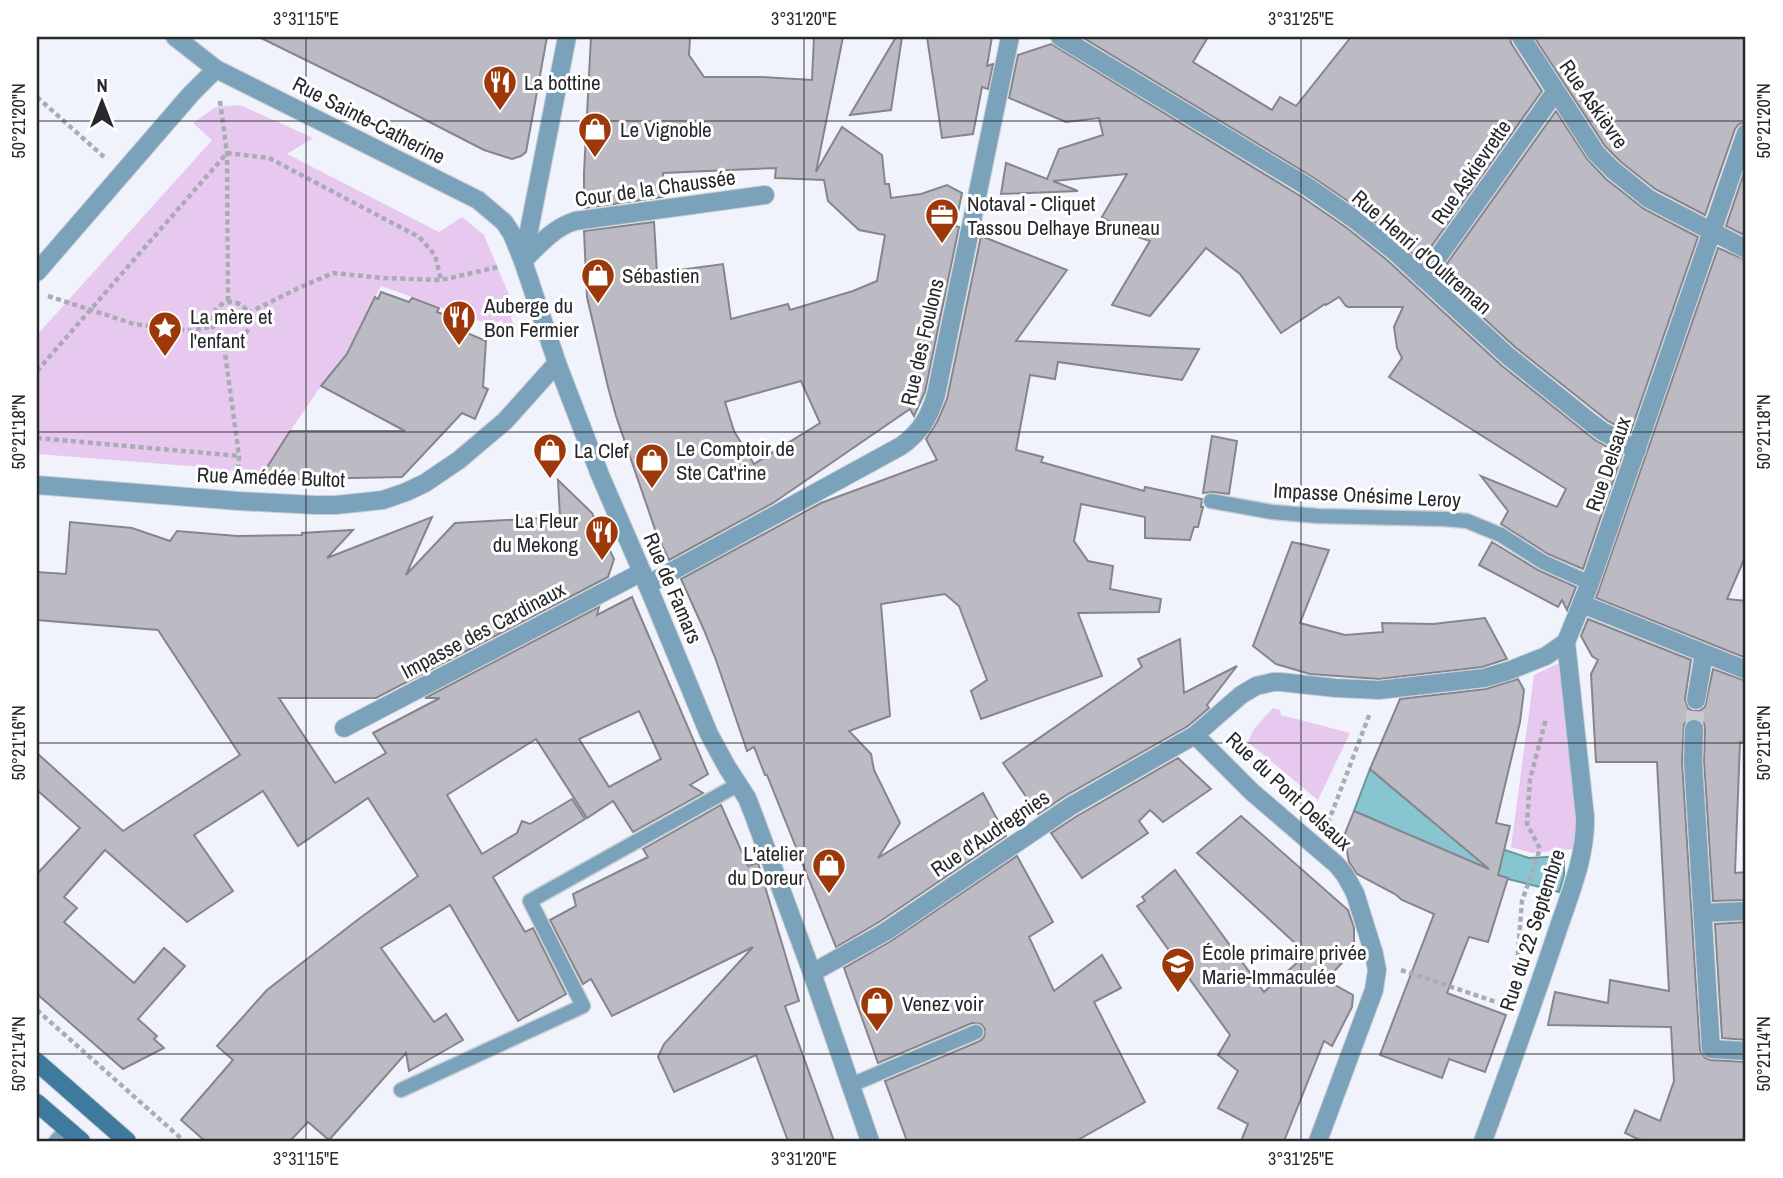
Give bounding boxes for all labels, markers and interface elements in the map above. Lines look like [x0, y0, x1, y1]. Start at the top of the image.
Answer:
text: 3°31'15"E [273, 6, 339, 31]
text: 3°31'20"E [771, 6, 837, 31]
text: 3°31'25"E [1268, 6, 1334, 31]
street label: Rue Askièvre [1553, 54, 1635, 154]
restaurant icon: La bottine [481, 63, 519, 112]
north arrow [66, 66, 136, 136]
place label: La bottine [524, 68, 601, 97]
street label: Rue Sainte-Catherine [288, 69, 450, 171]
text: N [96, 72, 108, 98]
text: 50°21'20"N [6, 83, 31, 159]
text: 50°21'20"N [1751, 83, 1776, 159]
shop icon: Le Vignoble [576, 110, 614, 159]
street label: Rue Askievrette [1424, 114, 1518, 230]
place label: Le Vignoble [620, 115, 712, 144]
street label: Cour de la Chaussée [573, 162, 737, 214]
street label: Rue Henri d'Oultreman [1346, 183, 1498, 321]
place label: Notaval - Cliquet Tassou Delhaye Bruneau [967, 189, 1160, 242]
office icon: Notaval - Cliquet Tassou Delhaye Bruneau [923, 196, 961, 245]
shop icon: Sébastien [579, 256, 617, 305]
place label: Sébastien [622, 261, 700, 290]
street label: Rue des Foulons [893, 276, 951, 408]
place label: Auberge du Bon Fermier [483, 291, 579, 344]
restaurant icon: Auberge du Bon Fermier [440, 298, 478, 347]
place label: La mère et l'enfant [190, 302, 273, 355]
place icon: La mère et l'enfant [146, 309, 184, 358]
text: 50°21'18"N [6, 394, 31, 470]
text: 50°21'18"N [1751, 394, 1776, 470]
street label: Rue Delsaux [1578, 412, 1638, 515]
shop icon: La Clef [531, 431, 569, 480]
place label: Le Comptoir de Ste Cat'rine [676, 434, 795, 487]
place label: La Clef [574, 436, 629, 465]
shop icon: Le Comptoir de Ste Cat'rine [633, 441, 671, 490]
street label: Rue Amédée Bultot [196, 460, 346, 494]
street label: Impasse Onésime Leroy [1273, 476, 1462, 514]
place label: La Fleur du Mekong [493, 506, 578, 559]
restaurant icon: La Fleur du Mekong [583, 513, 621, 562]
street label: Rue de Famars [637, 528, 709, 648]
street label: Impasse des Cardinaux [396, 574, 570, 685]
text: 50°21'16"N [6, 705, 31, 781]
text: 50°21'16"N [1751, 705, 1776, 781]
street label: Rue du Pont Delsaux [1220, 725, 1359, 857]
street label: Rue d'Audregnies [925, 783, 1055, 883]
place label: L'atelier du Doreur [727, 839, 804, 892]
street label: Rue du 22 Septembre [1492, 845, 1572, 1015]
shop icon: L'atelier du Doreur [810, 846, 848, 895]
place label: École primaire privée Marie-Immaculée [1202, 938, 1367, 991]
school or university icon: École primaire privée Marie-Immaculée [1159, 945, 1197, 994]
shop icon: Venez voir [858, 984, 896, 1033]
place label: Venez voir [902, 989, 984, 1018]
text: 50°21'14"N [6, 1016, 31, 1092]
text: 50°21'14"N [1751, 1016, 1776, 1092]
text: 3°31'15"E [273, 1146, 339, 1171]
text: 3°31'20"E [771, 1146, 837, 1171]
text: 3°31'25"E [1268, 1146, 1334, 1171]

